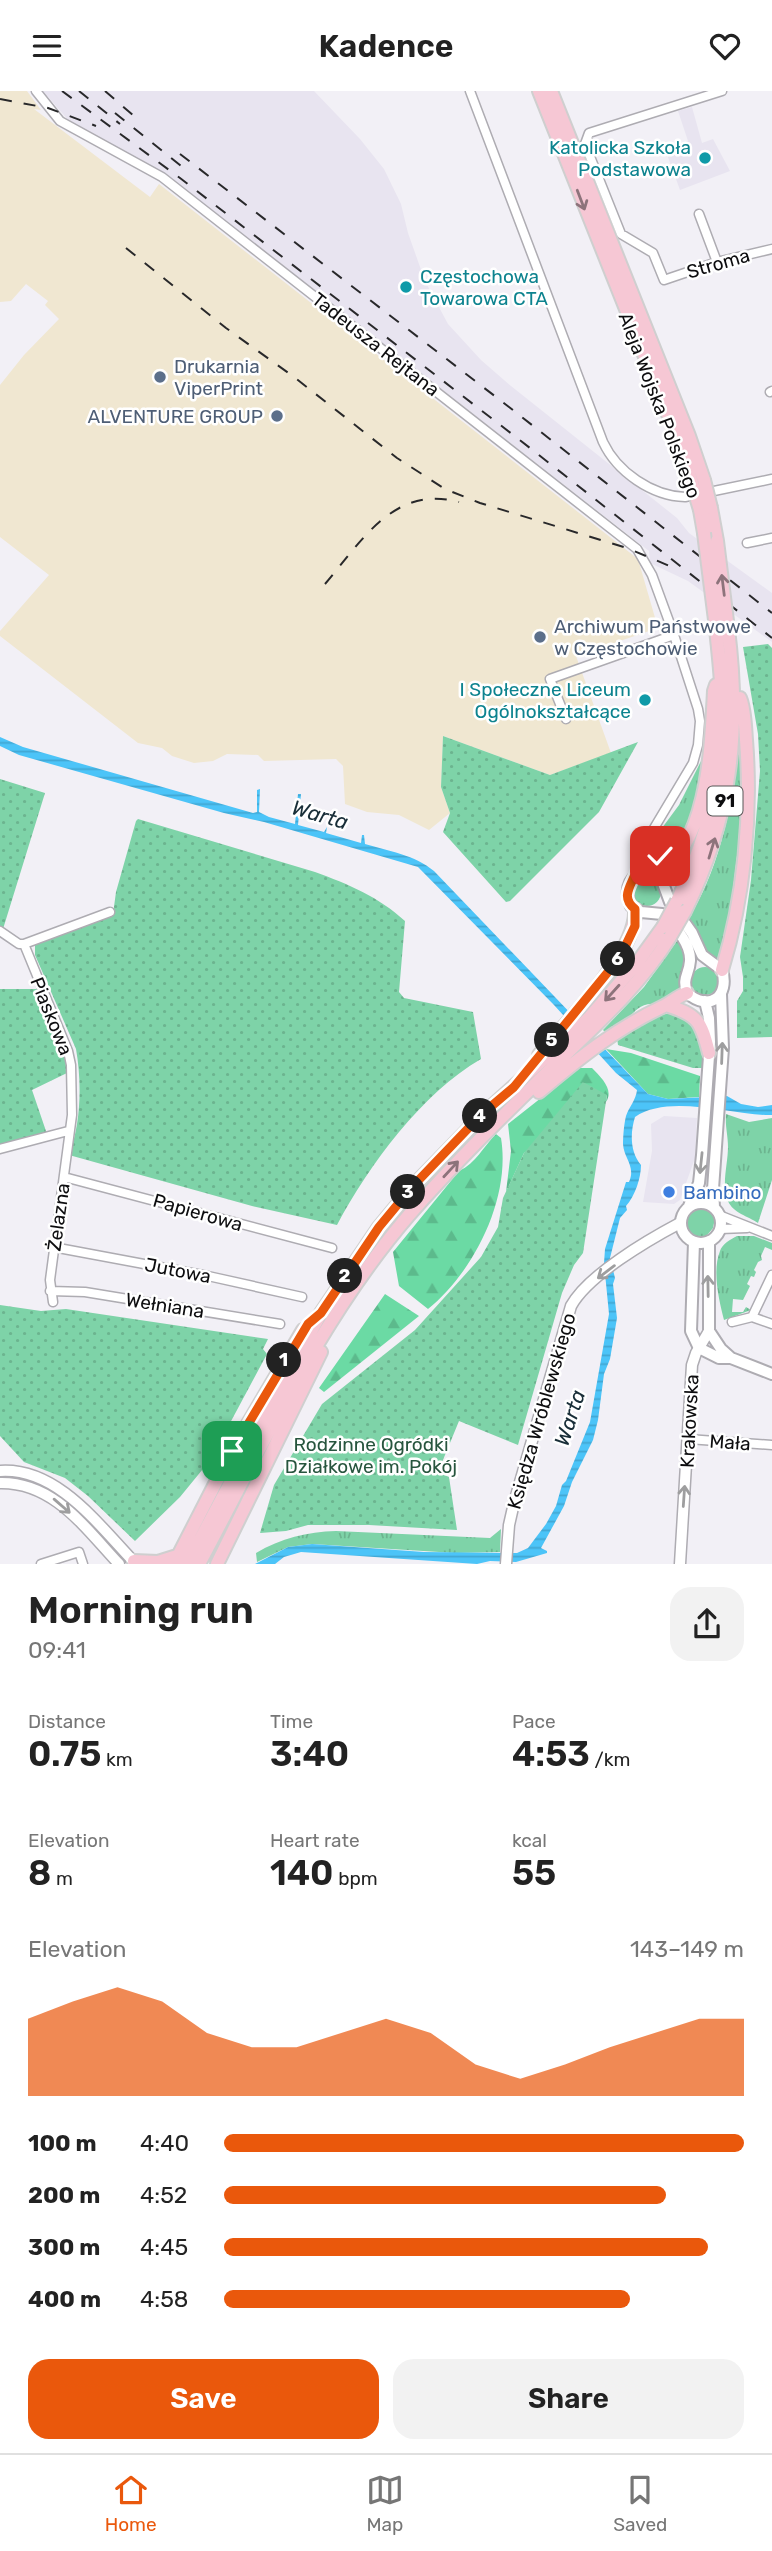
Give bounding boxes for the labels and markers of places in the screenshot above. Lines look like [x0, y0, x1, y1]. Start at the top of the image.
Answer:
place label: Katolicka Szkoła Podstawowa [549, 136, 691, 181]
marker: Katolicka Szkoła Podstawowa [697, 150, 713, 166]
place label: Częstochowa Towarowa CTA [420, 265, 548, 310]
marker: Częstochowa Towarowa CTA [398, 279, 414, 295]
place label: Drukarnia ViperPrint [174, 355, 264, 400]
marker: Drukarnia ViperPrint [152, 369, 168, 385]
place label: ALVENTURE GROUP [88, 405, 263, 428]
marker: ALVENTURE GROUP [269, 408, 285, 424]
place label: Archiwum Państwowe w Częstochowie [554, 615, 751, 660]
marker: Archiwum Państwowe w Częstochowie [532, 629, 548, 645]
place label: I Społeczne Liceum Ogólnokształcące [460, 678, 631, 723]
marker: I Społeczne Liceum Ogólnokształcące [637, 692, 653, 708]
pin [630, 826, 690, 886]
pin: 6 [600, 941, 636, 977]
pin: 5 [534, 1023, 570, 1058]
pin: 4 [462, 1098, 498, 1133]
pin: 3 [390, 1175, 426, 1209]
place label: Bambino [683, 1181, 761, 1204]
marker: Bambino [661, 1184, 677, 1200]
pin: 2 [328, 1259, 362, 1293]
pin: 1 [266, 1343, 302, 1377]
pin [202, 1421, 262, 1481]

